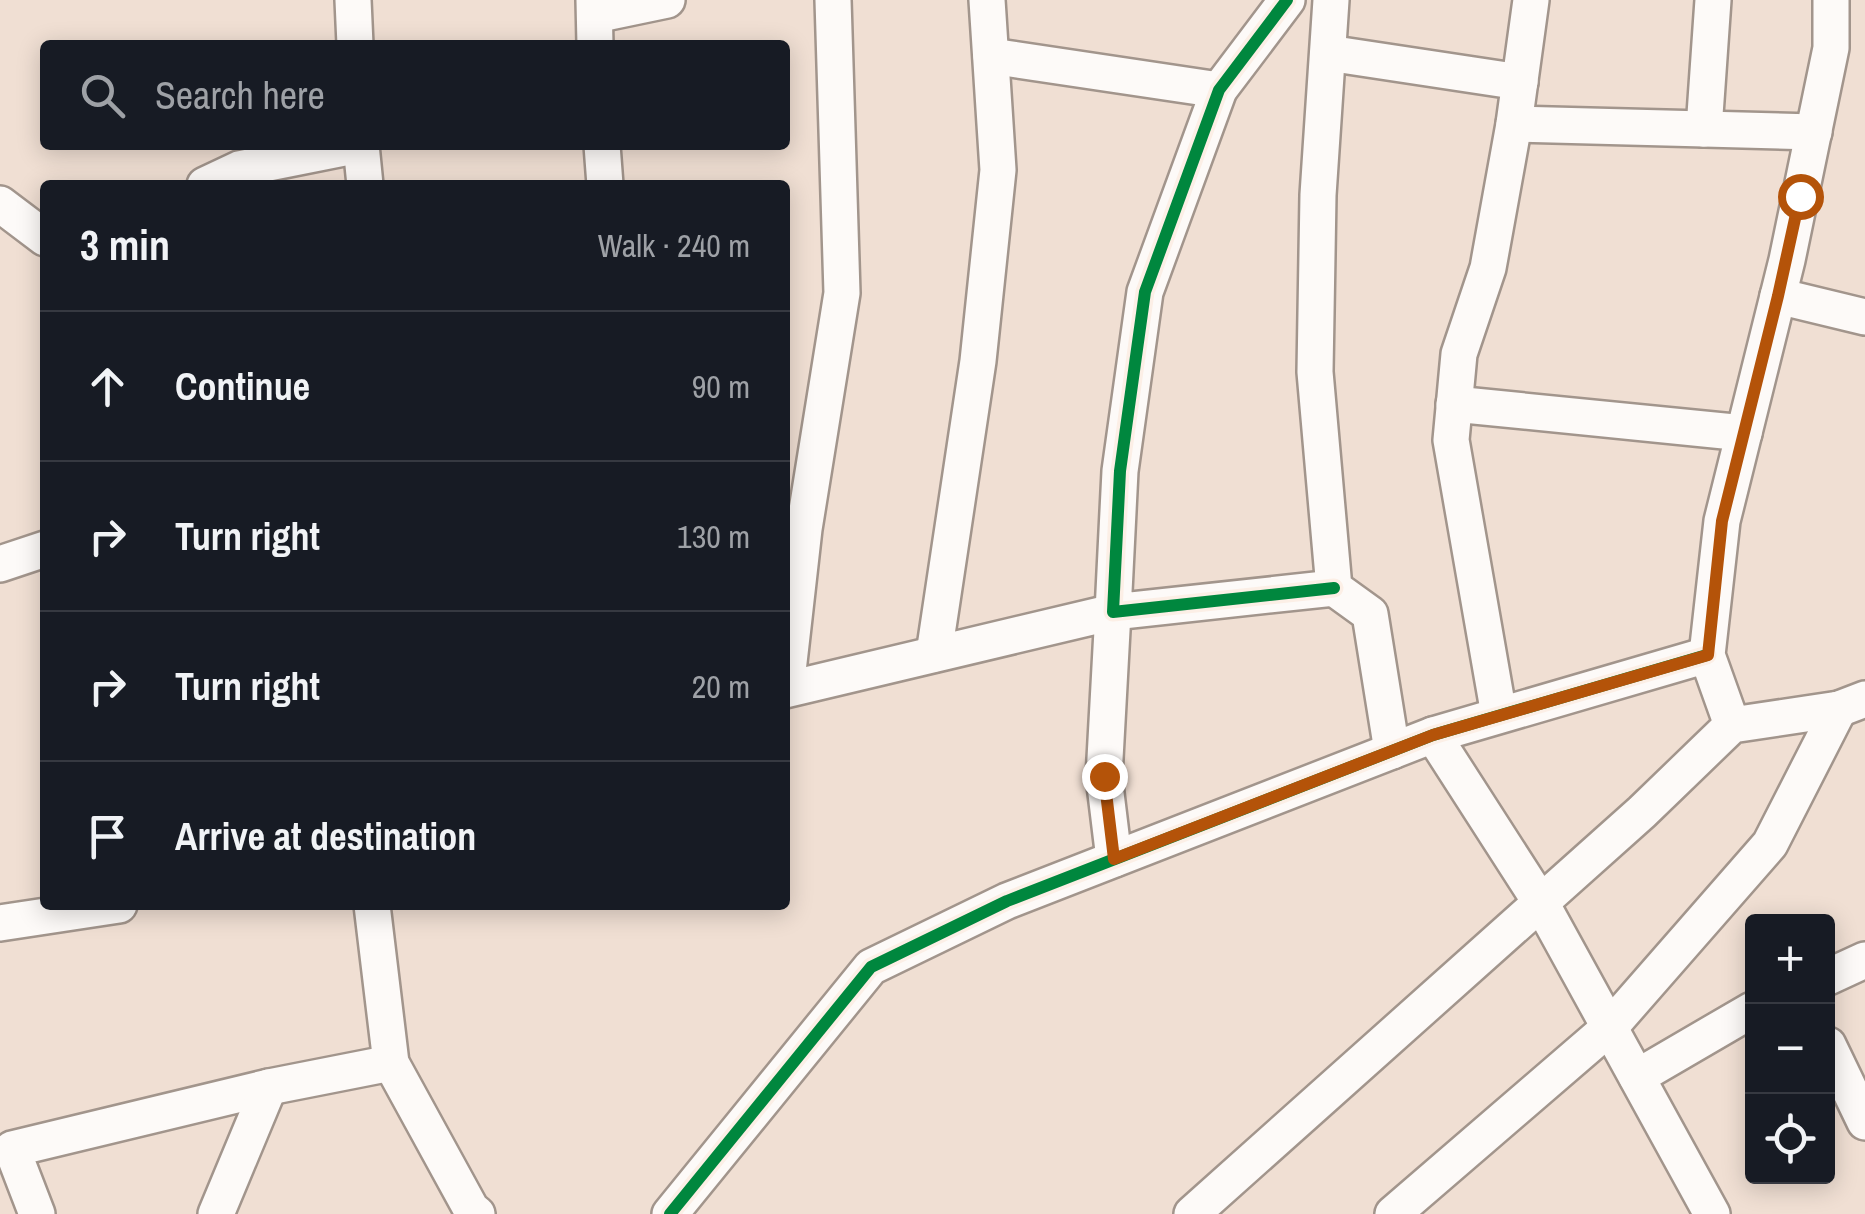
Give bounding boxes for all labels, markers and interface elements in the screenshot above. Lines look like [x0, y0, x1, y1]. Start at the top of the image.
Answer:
search box [40, 40, 790, 150]
icon: search [75, 68, 130, 123]
text: Search here [155, 70, 325, 121]
route start [1778, 174, 1824, 220]
text: 3 min [80, 217, 170, 273]
text: Walk · 240 m [598, 224, 750, 267]
icon: ahead [80, 359, 135, 414]
text: Continue [175, 361, 310, 412]
text: 90 m [692, 365, 750, 408]
icon: right [80, 509, 135, 564]
text: Turn right [175, 511, 320, 562]
text: 130 m [677, 515, 750, 558]
icon: right [80, 659, 135, 714]
text: Turn right [175, 661, 320, 712]
text: 20 m [692, 665, 750, 708]
route end [1082, 754, 1128, 800]
icon: arrive [80, 809, 135, 864]
text: Arrive at destination [175, 811, 476, 862]
map controls [1745, 914, 1835, 1184]
button: + [1745, 914, 1835, 1004]
button: − [1745, 1004, 1835, 1094]
button: locate [1745, 1094, 1835, 1184]

